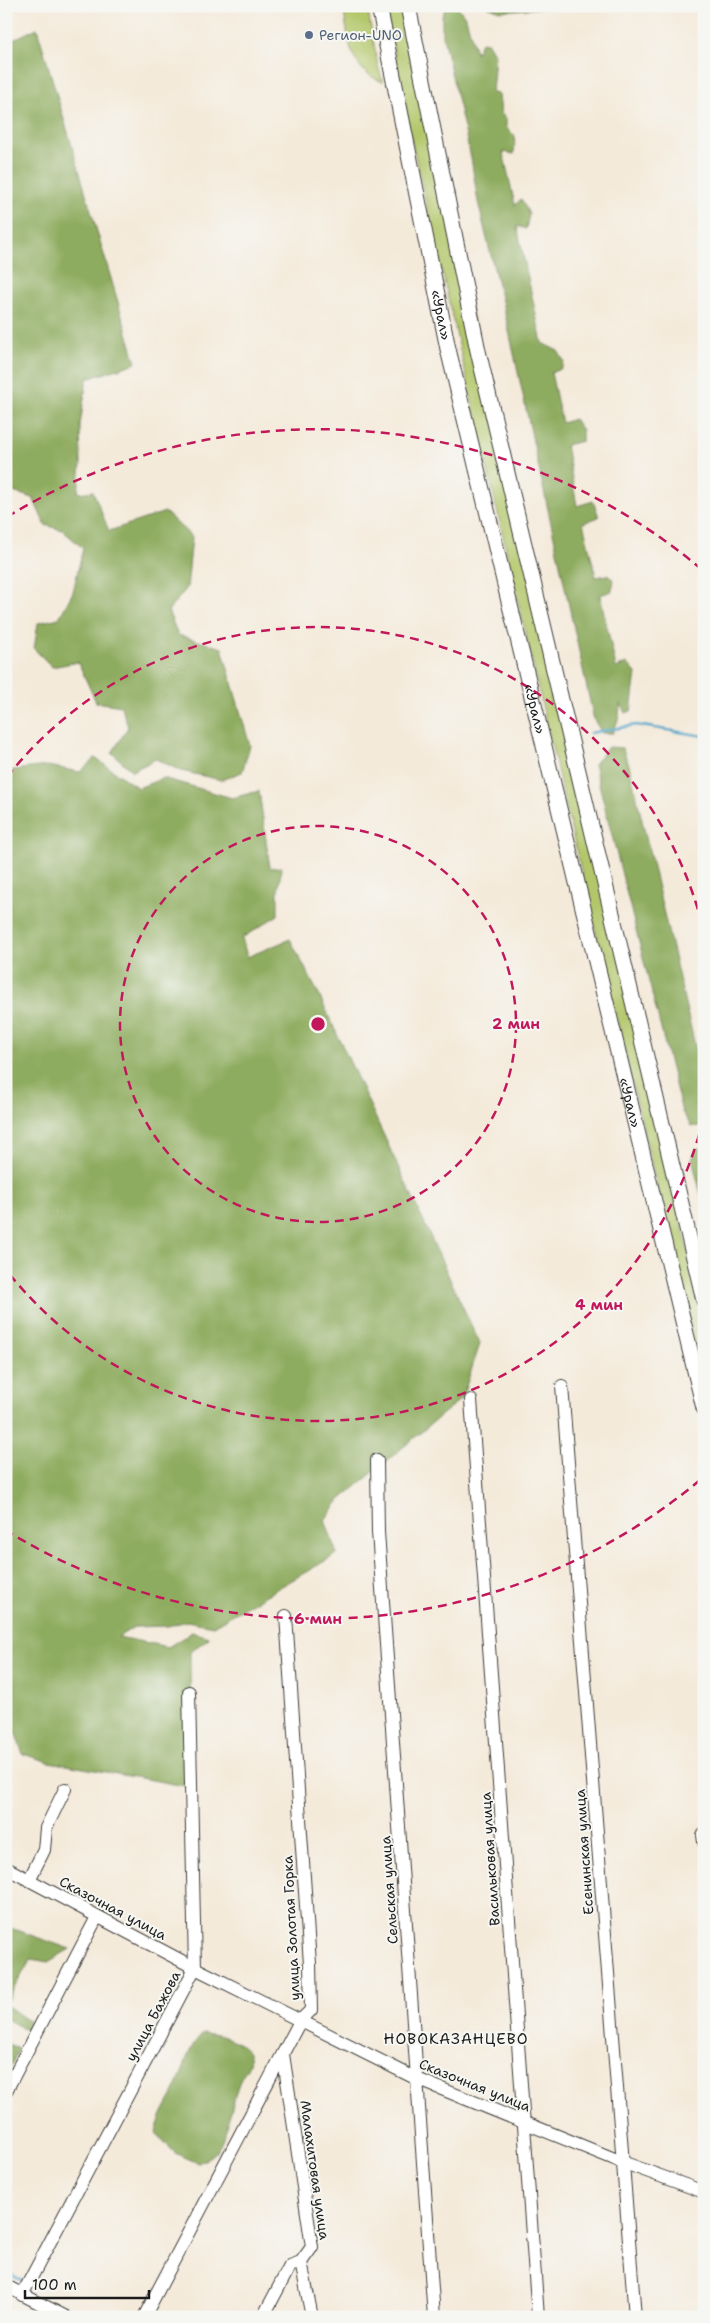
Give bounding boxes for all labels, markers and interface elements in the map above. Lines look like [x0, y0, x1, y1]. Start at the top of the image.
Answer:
place label: Регион-UNO [319, 26, 402, 44]
marker: Регион-UNO [303, 29, 315, 41]
street label: «Урал» [427, 288, 455, 342]
street label: «Урал» [520, 682, 550, 736]
text: 2 мин [492, 1014, 540, 1034]
centre of rings [309, 1015, 327, 1033]
street label: «Урал» [615, 1076, 645, 1129]
text: 4 мин [575, 1295, 623, 1315]
text: 6 мин [294, 1609, 342, 1629]
street label: Есенинская улица [571, 1788, 597, 1916]
street label: Васильковая улица [476, 1791, 504, 1926]
street label: Сельская улица [376, 1835, 402, 1945]
street label: улица Золотая Горка [278, 1855, 304, 2001]
street label: Сказочная улица [56, 1872, 170, 1944]
street label: улица Бажова [122, 1967, 185, 2064]
district label: НОВОКАЗАНЦЕВО [384, 2029, 528, 2049]
street label: Сказочная улица [417, 2054, 534, 2116]
street label: Малахитовая улица [296, 2099, 334, 2241]
scale bar [25, 2268, 149, 2300]
text: 100 m [32, 2275, 77, 2295]

